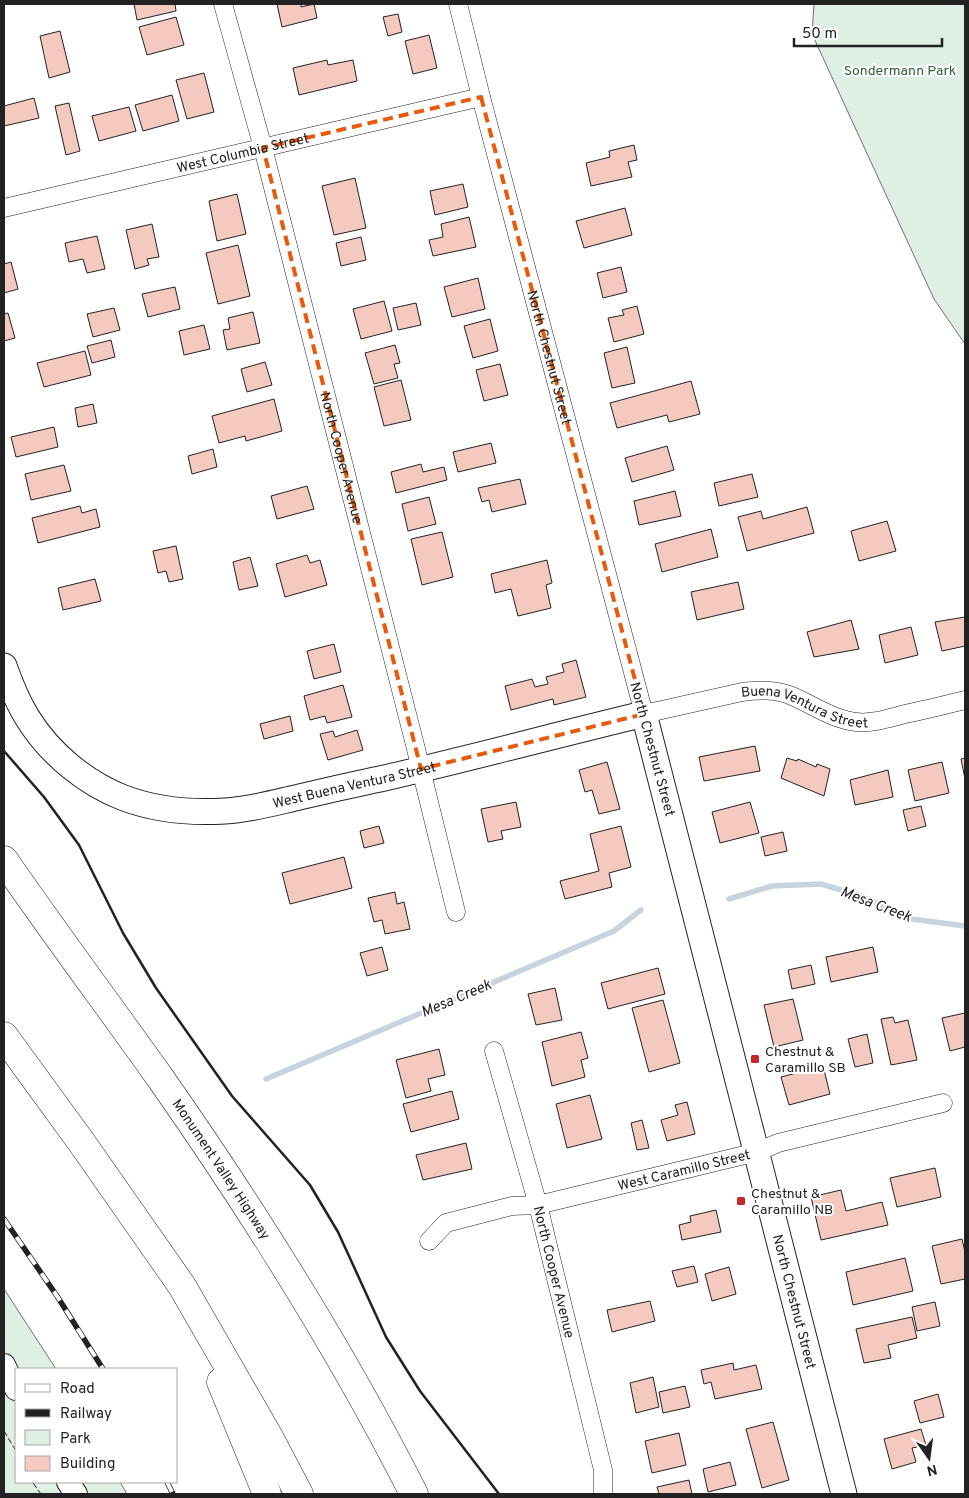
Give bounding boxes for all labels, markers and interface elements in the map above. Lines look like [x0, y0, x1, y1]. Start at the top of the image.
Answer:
scale bar [794, 15, 942, 47]
text: 50 m [802, 25, 837, 44]
park label: Sondermann Park [844, 63, 956, 80]
street label: West Columbia Street [175, 130, 311, 178]
street label: North Chestnut Street [522, 289, 574, 427]
street label: North Cooper Avenue [315, 390, 365, 526]
street label: North Chestnut Street [625, 680, 678, 818]
street label: Buena Ventura Street [740, 683, 869, 733]
street label: West Buena Ventura Street [271, 759, 438, 813]
water label: Mesa Creek [837, 883, 914, 928]
water label: Mesa Creek [419, 976, 495, 1023]
place label: Chestnut & Caramillo SB [765, 1044, 846, 1077]
marker: Chestnut & Caramillo SB [749, 1053, 761, 1065]
street label: Monument Valley Highway [168, 1096, 273, 1243]
street label: West Caramillo Street [616, 1147, 752, 1195]
place label: Chestnut & Caramillo NB [751, 1186, 833, 1219]
marker: Chestnut & Caramillo NB [735, 1195, 747, 1207]
street label: North Cooper Avenue [529, 1204, 577, 1340]
street label: North Chestnut Street [768, 1233, 819, 1371]
legend [15, 1368, 178, 1483]
text: Road [60, 1380, 95, 1399]
text: Railway [60, 1405, 112, 1424]
text: Park [60, 1430, 91, 1449]
north arrow [904, 1433, 954, 1483]
text: Building [60, 1455, 115, 1474]
text: N [925, 1460, 939, 1479]

